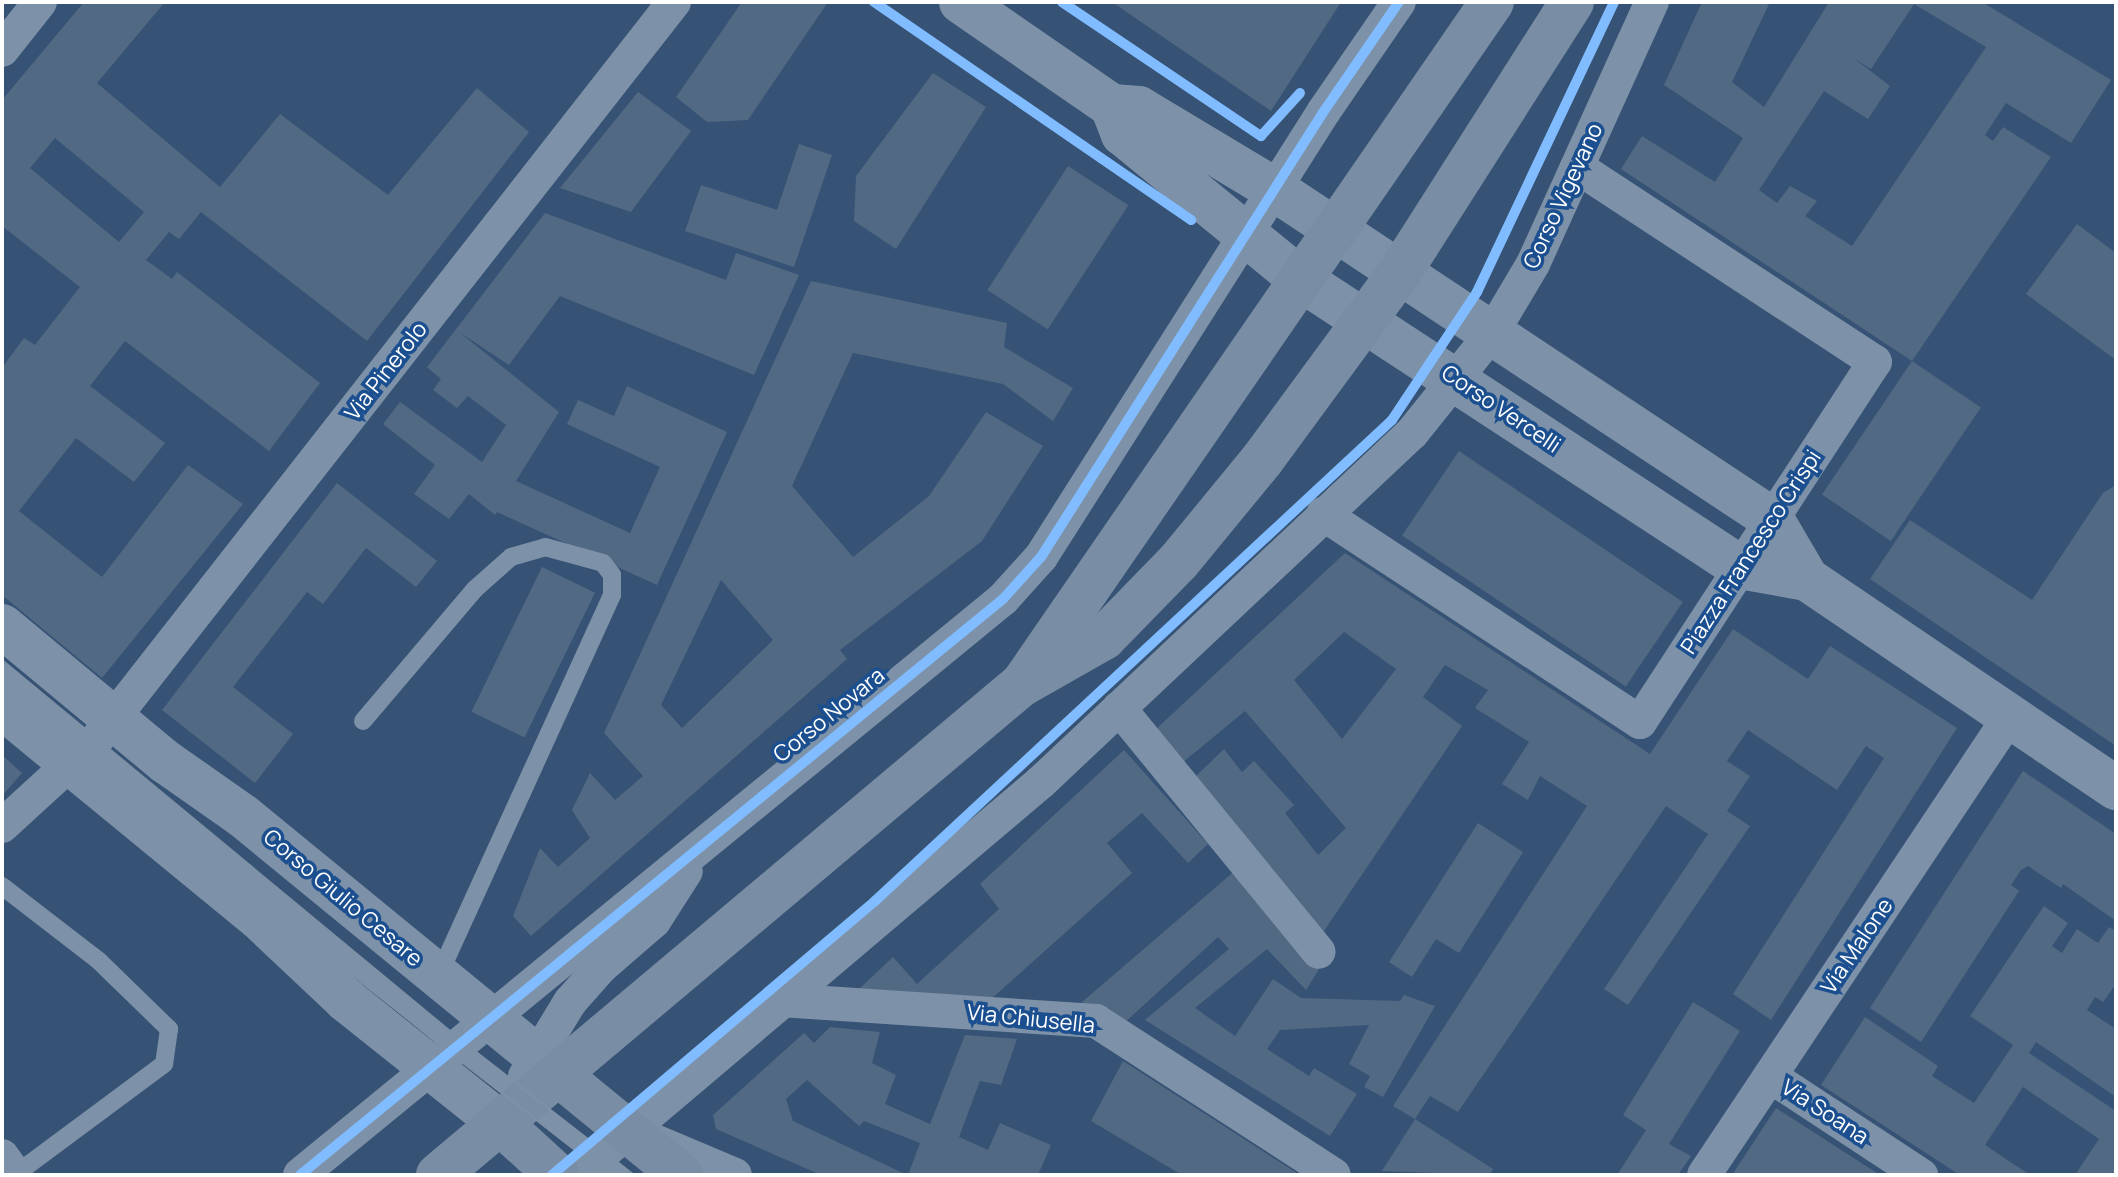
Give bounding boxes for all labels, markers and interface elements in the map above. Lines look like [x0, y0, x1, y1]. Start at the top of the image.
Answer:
street label: Corso Vigevano [1518, 119, 1608, 273]
street label: Via Pinerolo [339, 316, 433, 426]
street label: Corso Vercelli [1436, 360, 1566, 458]
street label: Piazza Francesco Crispi [1675, 445, 1827, 659]
street label: Corso Novara [768, 662, 890, 768]
street label: Corso Giulio Cesare [258, 824, 428, 972]
street label: Via Malone [1815, 893, 1899, 999]
street label: Via Chiusella [966, 999, 1096, 1039]
street label: Via Soana [1776, 1074, 1874, 1150]

